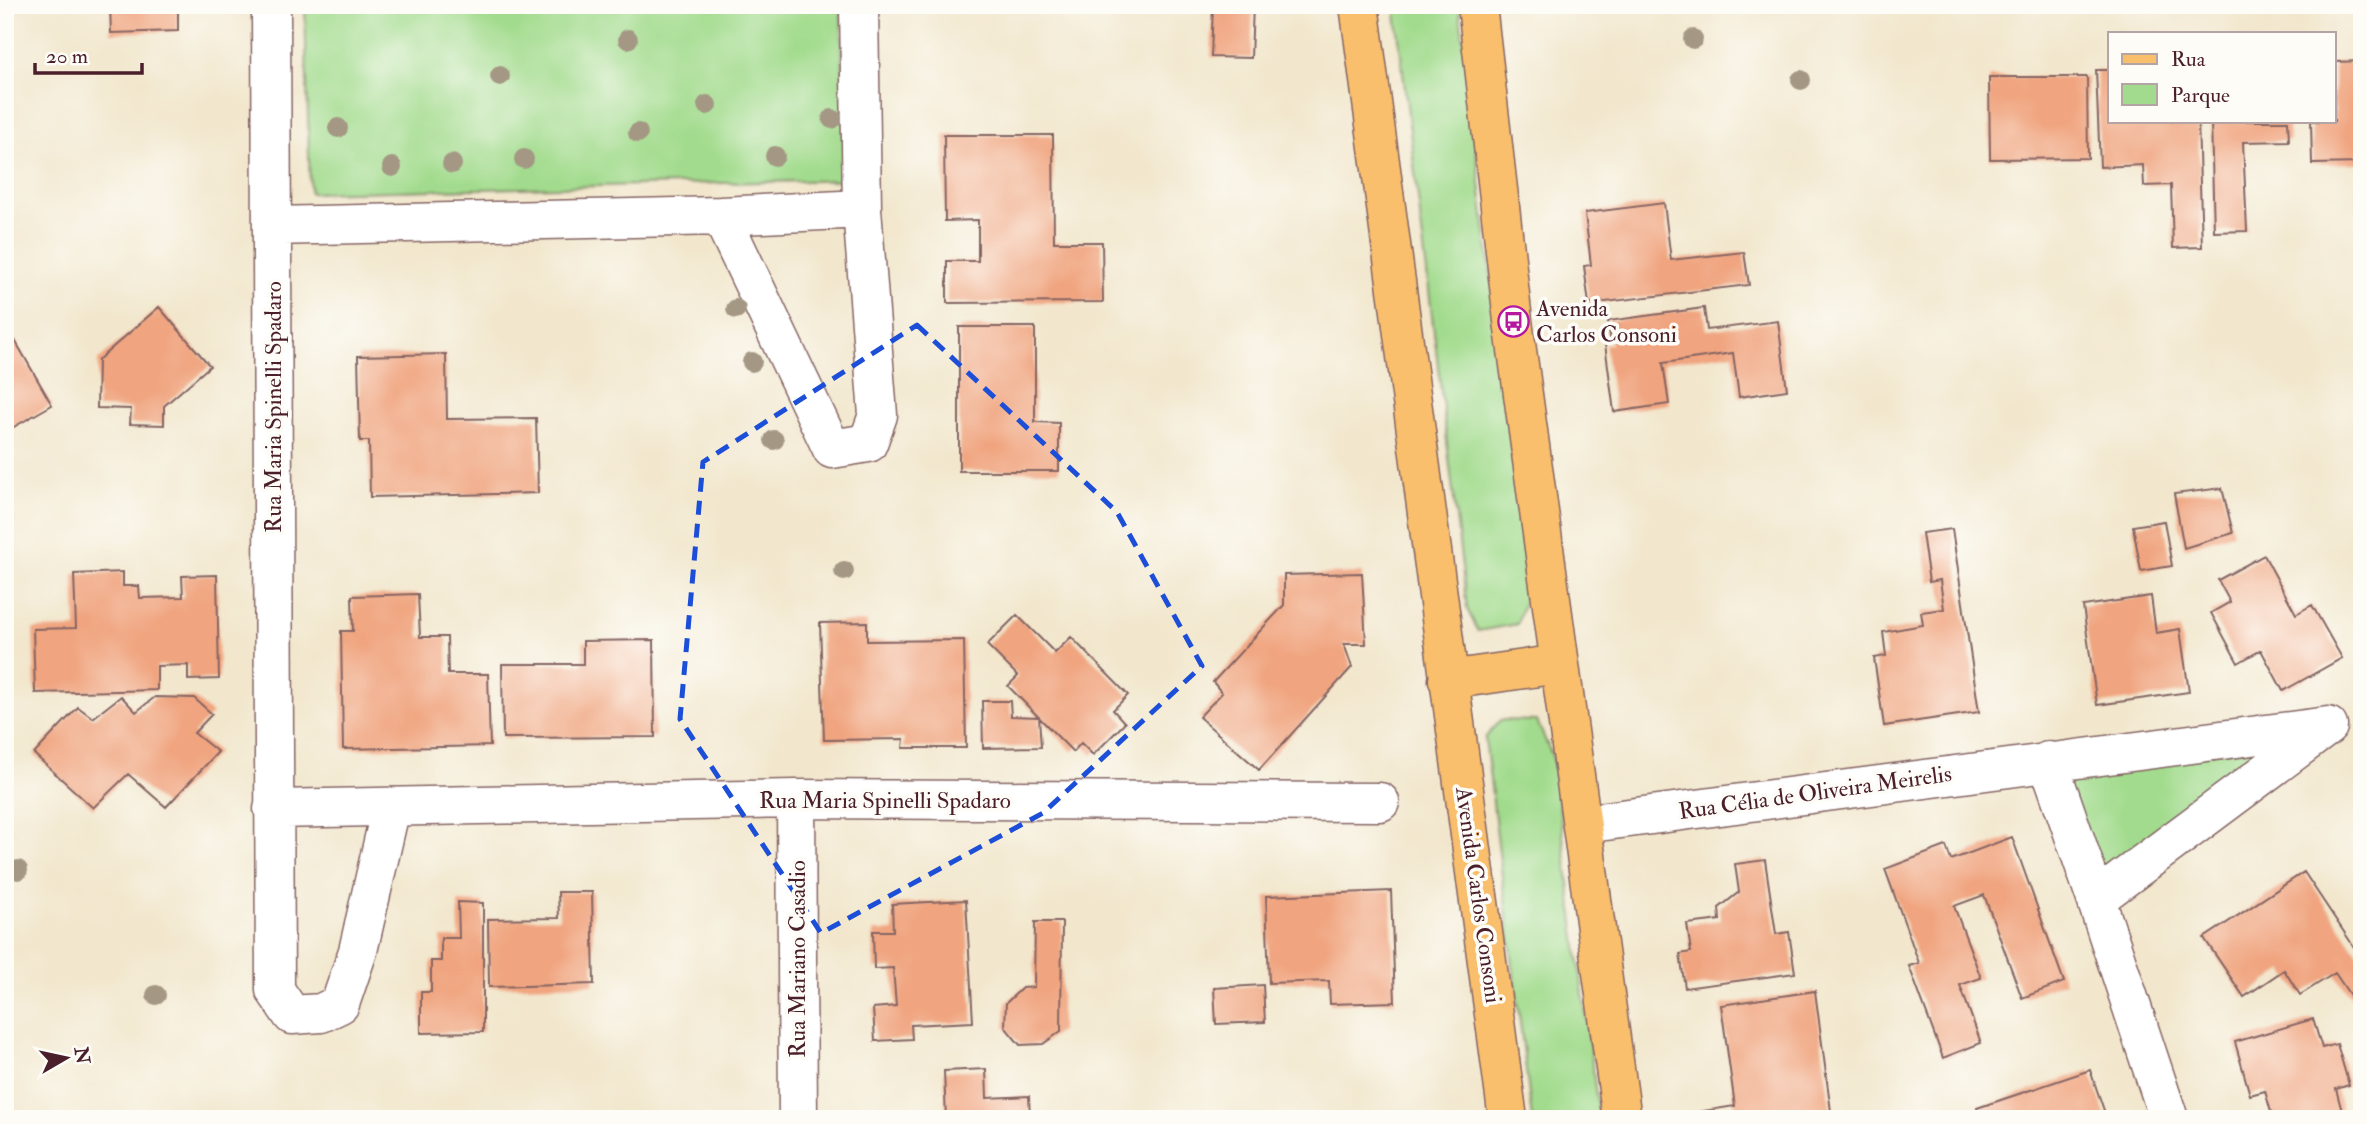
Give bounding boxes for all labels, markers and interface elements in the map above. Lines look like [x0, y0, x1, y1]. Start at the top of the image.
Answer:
scale bar [35, 32, 142, 76]
legend [2108, 32, 2336, 122]
text: 20 m [46, 43, 88, 70]
text: Rua [2171, 46, 2206, 73]
text: Parque [2171, 82, 2230, 109]
street label: Rua Maria Spinelli Spadaro [259, 281, 289, 533]
place label: Avenida Carlos Consoni [1535, 294, 1677, 349]
bus stop icon: Avenida Carlos Consoni [1496, 304, 1530, 338]
street label: Rua Célia de Oliveira Meirelis [1677, 759, 1954, 826]
street label: Avenida Carlos Consoni [1449, 784, 1508, 1005]
street label: Rua Maria Spinelli Spadaro [759, 786, 1011, 816]
street label: Rua Mariano Casadio [783, 860, 812, 1058]
north arrow [32, 1023, 102, 1092]
text: N [68, 1044, 95, 1067]

